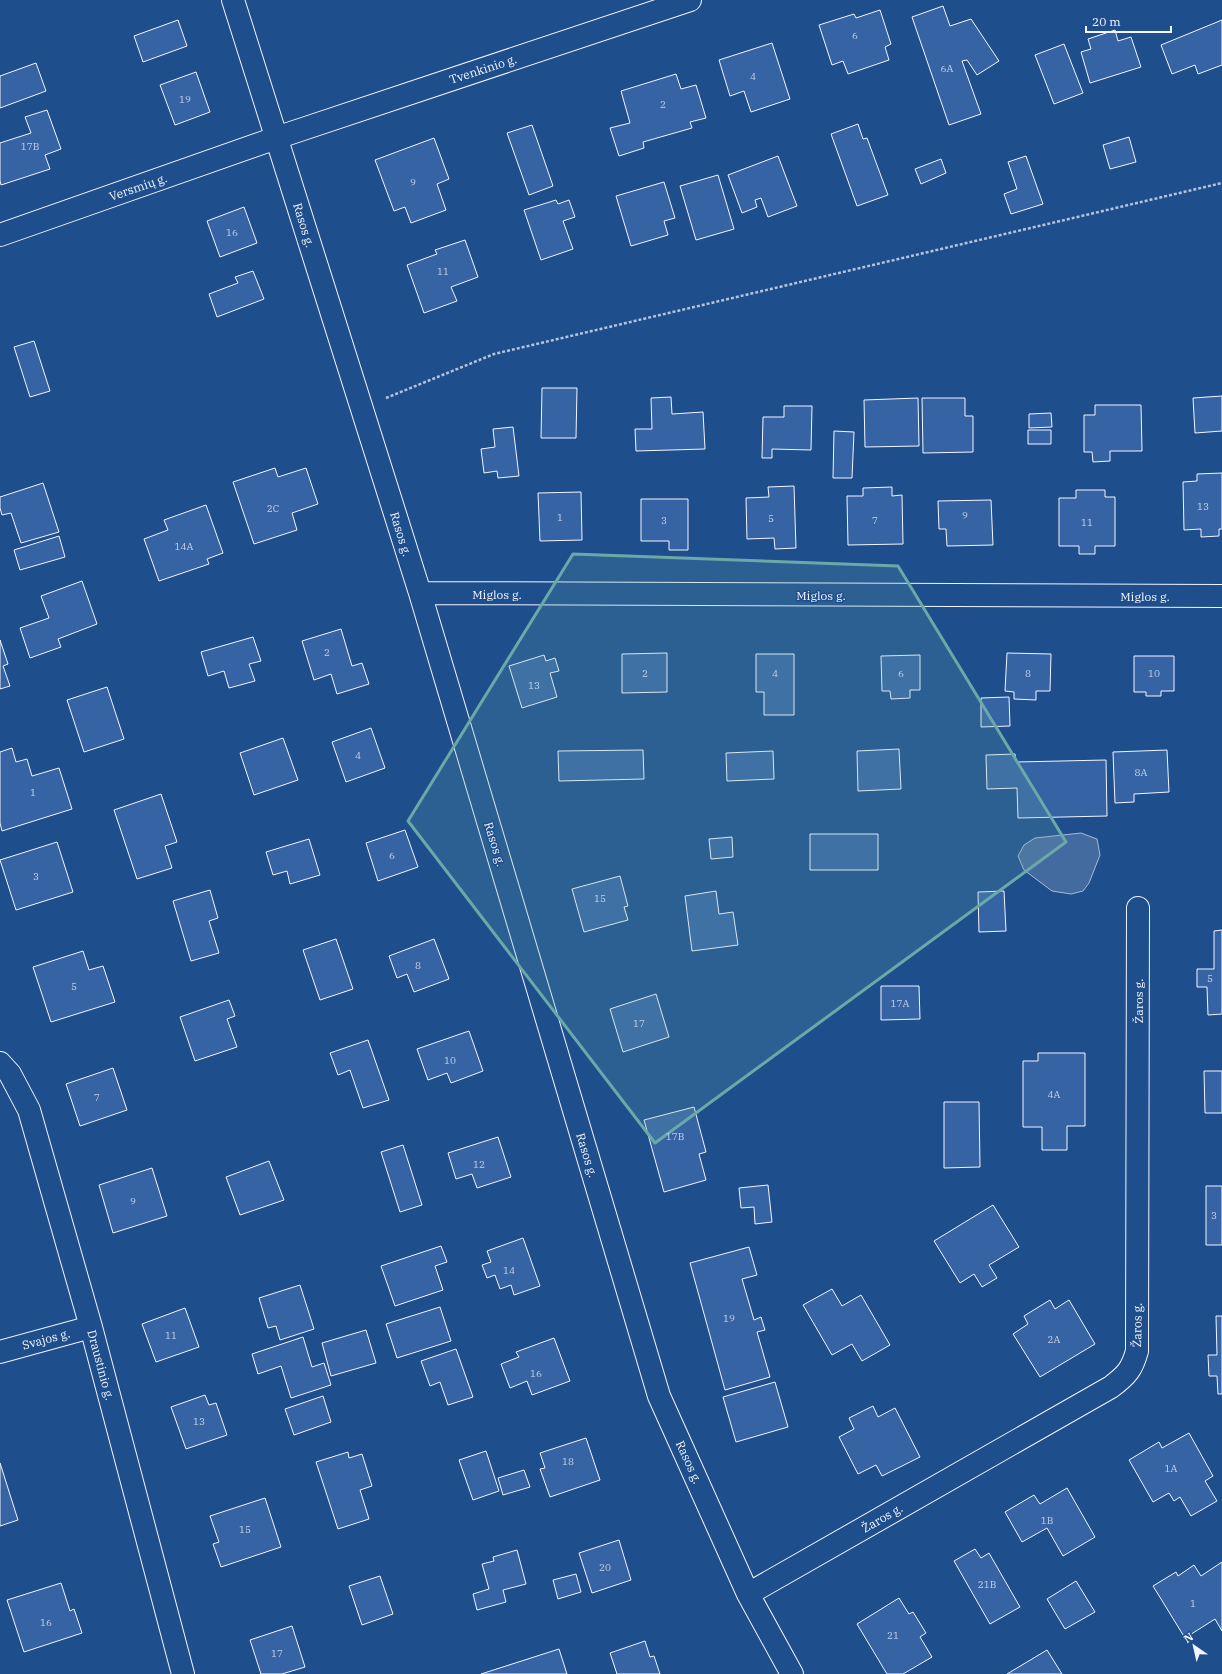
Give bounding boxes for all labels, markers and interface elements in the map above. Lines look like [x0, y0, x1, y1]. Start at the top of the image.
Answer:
scale bar [1086, 8, 1171, 34]
text: 20 m [1092, 14, 1121, 29]
house number: 6 [852, 29, 858, 42]
street label: Tvenkinio g. [447, 51, 519, 87]
house number: 6A [941, 62, 954, 75]
house number: 4 [750, 70, 756, 83]
house number: 19 [179, 93, 191, 106]
house number: 2 [660, 98, 666, 111]
house number: 17B [21, 140, 40, 153]
street label: Versmių g. [107, 170, 169, 204]
house number: 9 [410, 176, 416, 189]
street label: Rasos g. [290, 201, 318, 249]
house number: 16 [226, 226, 238, 239]
house number: 11 [437, 265, 449, 278]
house number: 13 [1197, 500, 1209, 513]
house number: 2C [267, 502, 279, 515]
house number: 9 [962, 509, 968, 522]
street label: Rasos g. [387, 510, 415, 558]
house number: 1 [557, 511, 563, 524]
house number: 5 [768, 512, 774, 525]
house number: 3 [661, 514, 667, 527]
house number: 7 [872, 514, 878, 527]
house number: 11 [1081, 516, 1093, 529]
house number: 14A [175, 540, 194, 553]
street label: Miglos g. [472, 587, 522, 602]
street label: Miglos g. [796, 588, 846, 603]
street label: Miglos g. [1120, 589, 1170, 604]
house number: 2 [324, 646, 330, 659]
house number: 2 [642, 667, 648, 680]
house number: 4 [772, 667, 778, 680]
house number: 6 [898, 667, 904, 680]
house number: 8 [1025, 667, 1031, 680]
house number: 10 [1148, 667, 1160, 680]
house number: 13 [528, 679, 540, 692]
house number: 4 [355, 749, 361, 762]
house number: 8A [1135, 766, 1148, 779]
house number: 1 [30, 786, 36, 799]
street label: Rasos g. [481, 820, 509, 868]
house number: 6 [389, 849, 395, 862]
house number: 3 [33, 870, 39, 883]
house number: 15 [594, 892, 606, 905]
house number: 8 [415, 959, 421, 972]
house number: 5 [1207, 972, 1213, 985]
street label: Žaros g. [1131, 979, 1146, 1023]
house number: 5 [71, 980, 77, 993]
house number: 17A [891, 997, 910, 1010]
house number: 17 [633, 1017, 645, 1030]
house number: 10 [444, 1054, 456, 1067]
house number: 4A [1048, 1088, 1061, 1101]
house number: 7 [94, 1091, 100, 1104]
house number: 17B [666, 1130, 685, 1143]
street label: Rasos g. [573, 1131, 601, 1179]
house number: 12 [473, 1158, 485, 1171]
house number: 9 [130, 1195, 136, 1208]
house number: 3 [1211, 1209, 1217, 1222]
house number: 14 [503, 1264, 515, 1277]
street label: Žaros g. [1129, 1302, 1145, 1348]
house number: 19 [723, 1312, 735, 1325]
street label: Svajos g. [20, 1325, 72, 1353]
street label: Draustinio g. [84, 1328, 118, 1402]
house number: 11 [165, 1329, 177, 1342]
house number: 2A [1048, 1333, 1061, 1346]
house number: 16 [530, 1367, 542, 1380]
house number: 13 [193, 1415, 205, 1428]
street label: Rasos g. [673, 1438, 705, 1486]
house number: 18 [562, 1455, 574, 1468]
house number: 1A [1165, 1462, 1178, 1475]
street label: Žaros g. [859, 1500, 905, 1536]
house number: 1B [1041, 1514, 1054, 1527]
house number: 15 [239, 1523, 251, 1536]
house number: 20 [599, 1561, 611, 1574]
house number: 21B [978, 1578, 997, 1591]
house number: 1 [1190, 1597, 1196, 1610]
house number: 16 [40, 1616, 52, 1629]
north arrow [1174, 1626, 1214, 1666]
house number: 21 [887, 1629, 899, 1642]
text: N [1181, 1629, 1196, 1646]
house number: 17 [271, 1647, 283, 1660]

